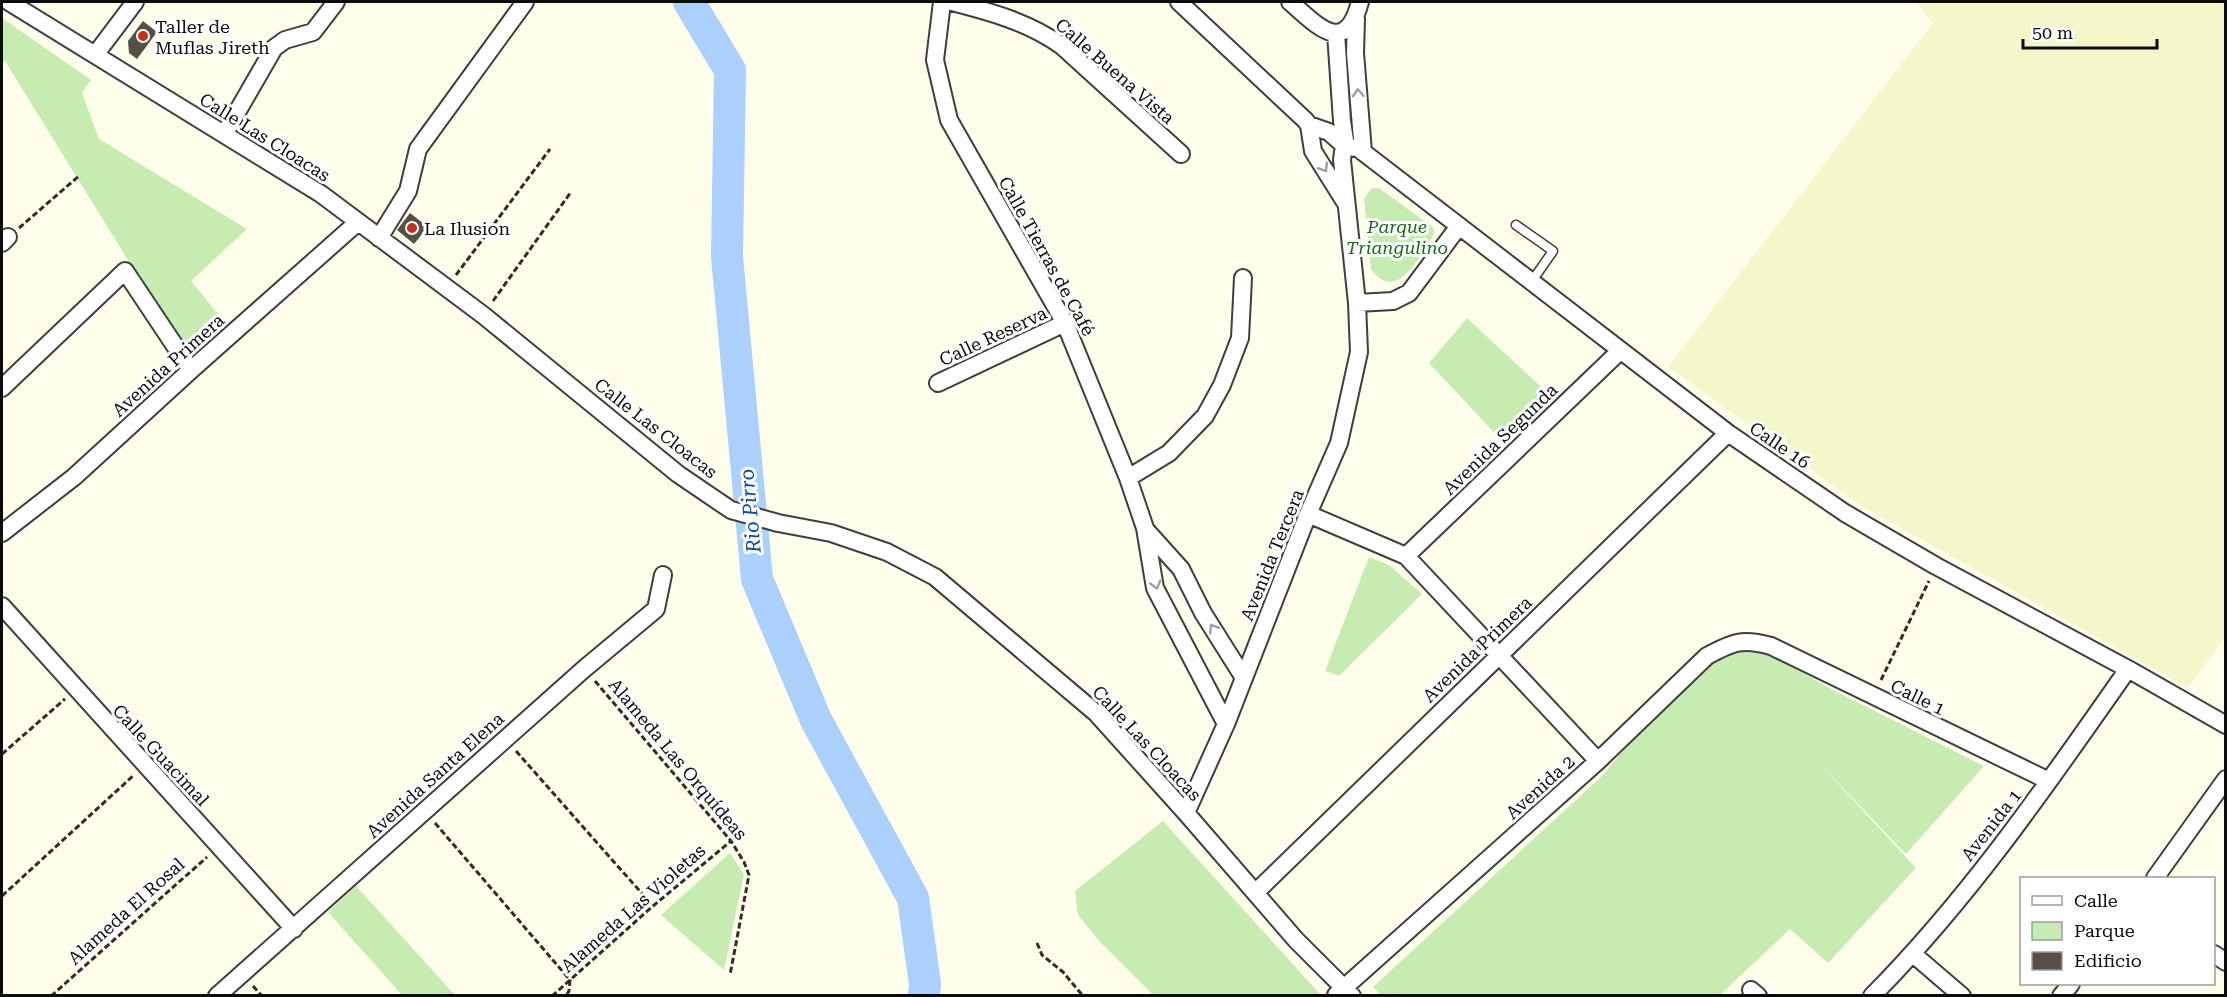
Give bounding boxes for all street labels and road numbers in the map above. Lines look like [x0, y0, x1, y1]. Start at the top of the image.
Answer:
street label: Calle Buena Vista [1051, 14, 1179, 128]
street label: Calle Las Cloacas [196, 88, 334, 186]
street label: Calle Tierras de Café [994, 173, 1100, 339]
street label: Calle Reserva [936, 302, 1050, 370]
street label: Avenida Primera [108, 309, 228, 421]
street label: Calle Las Cloacas [591, 374, 721, 482]
street label: Avenida Segunda [1438, 379, 1562, 499]
street label: Calle 16 [1746, 417, 1814, 473]
street label: Avenida Tercera [1236, 486, 1308, 624]
street label: Avenida Primera [1418, 592, 1536, 706]
street label: Alameda Las Orquídeas [604, 674, 752, 844]
street label: Calle 1 [1887, 675, 1949, 719]
street label: Calle Las Cloacas [1088, 681, 1206, 805]
street label: Calle Guacimal [109, 700, 214, 810]
street label: Avenida Santa Elena [362, 708, 508, 842]
street label: Avenida 2 [1501, 751, 1579, 823]
street label: Avenida 1 [1956, 785, 2026, 865]
street label: Alameda Las Violetas [557, 840, 709, 976]
street label: Alameda El Rosal [64, 853, 189, 969]

